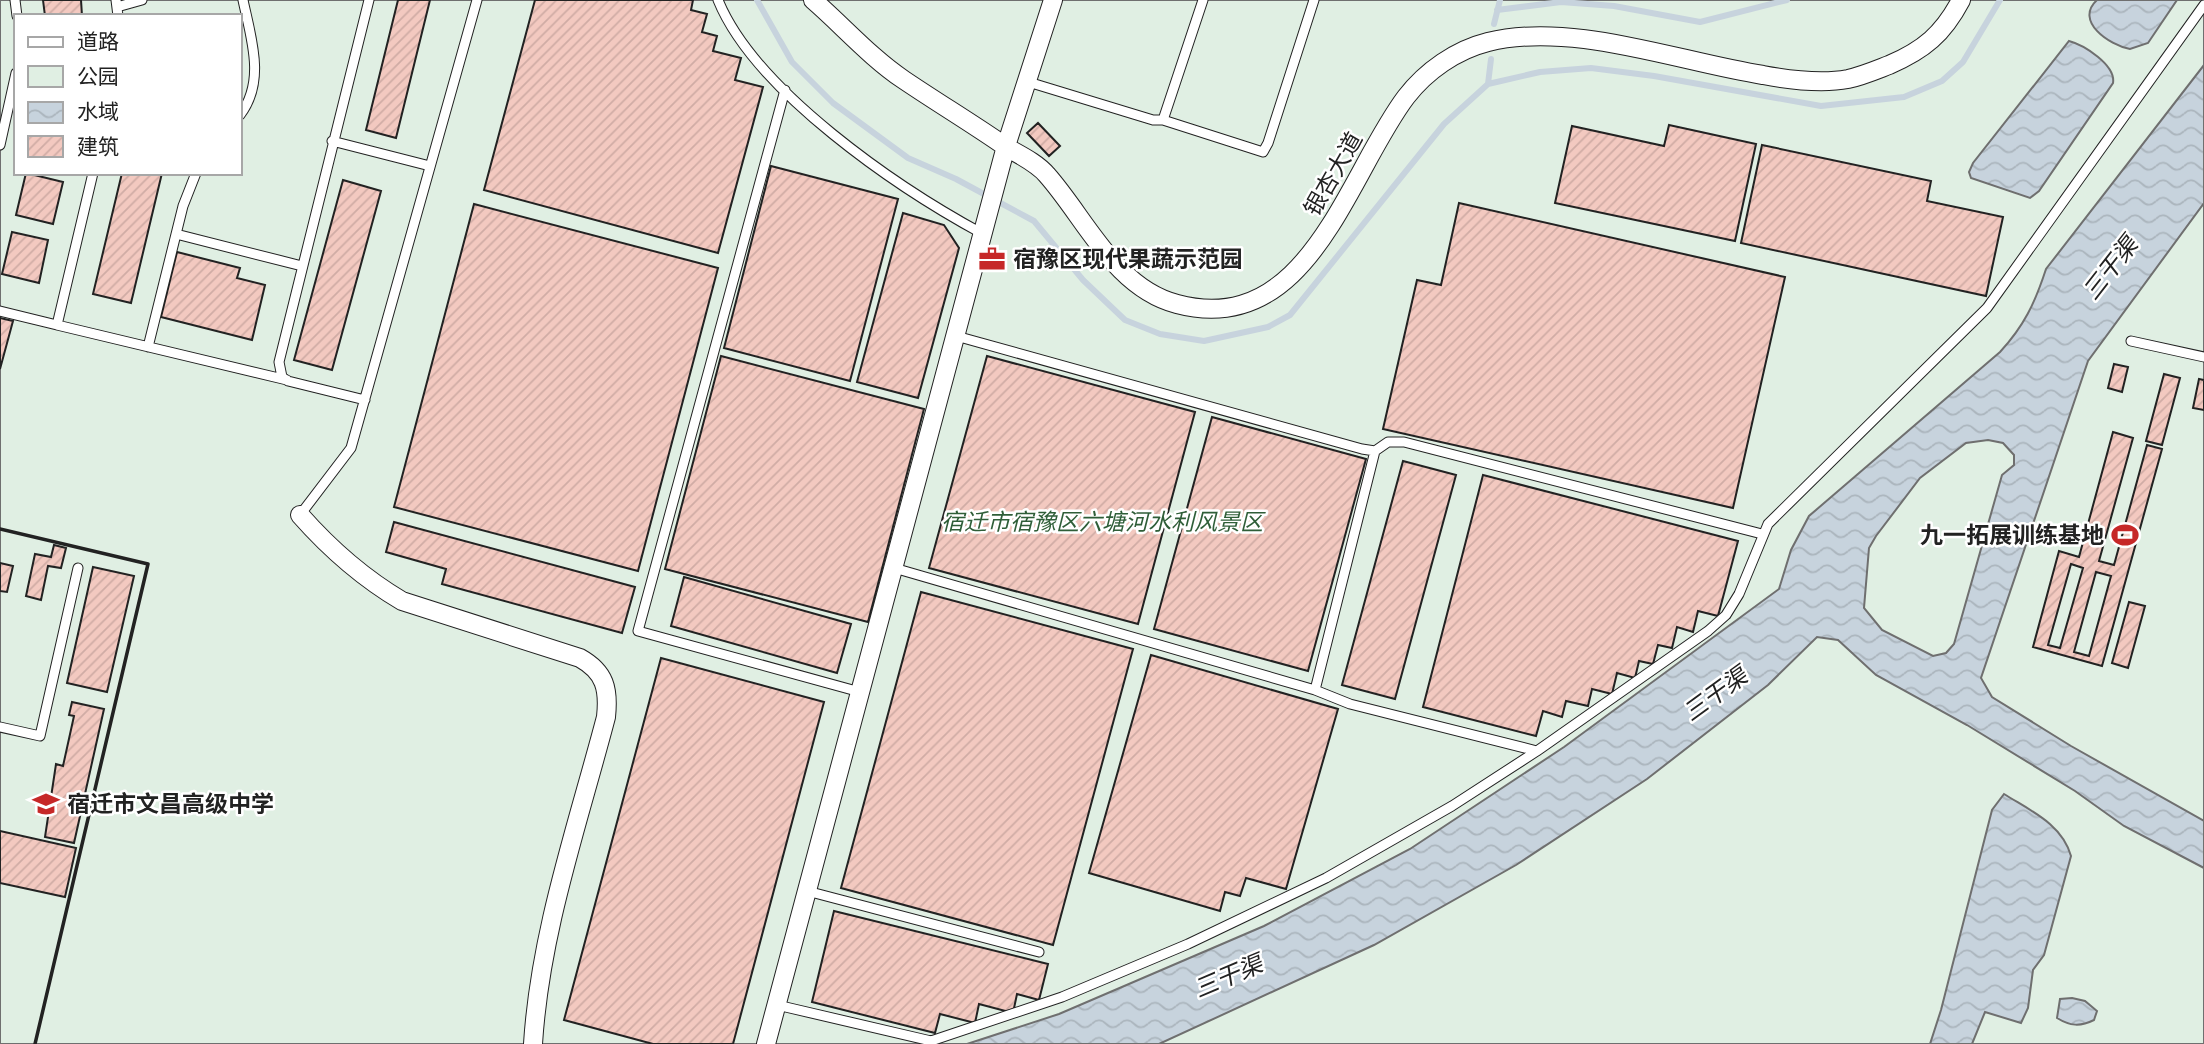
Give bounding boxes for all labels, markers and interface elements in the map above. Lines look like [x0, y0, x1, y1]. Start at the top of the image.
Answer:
legend [14, 14, 242, 175]
text: 道路 [77, 27, 119, 56]
text: 公园 [77, 62, 119, 91]
text: 水域 [77, 97, 119, 126]
street label: 银杏大道 [1296, 126, 1370, 222]
text: 建筑 [77, 132, 119, 161]
water label: 三干渠 [2075, 227, 2147, 307]
place label: 宿豫区现代果蔬示范园 [1013, 243, 1243, 275]
office icon: 宿豫区现代果蔬示范园 [977, 244, 1007, 274]
park label: 宿迁市宿豫区六塘河水利风景区 [941, 506, 1266, 538]
place label: 九一拓展训练基地 [1920, 519, 2104, 551]
sports icon: 九一拓展训练基地 [2110, 520, 2140, 550]
water label: 三干渠 [1676, 658, 1756, 729]
place label: 宿迁市文昌高级中学 [67, 788, 274, 820]
school or university icon: 宿迁市文昌高级中学 [31, 789, 61, 819]
water label: 三干渠 [1188, 946, 1270, 1005]

